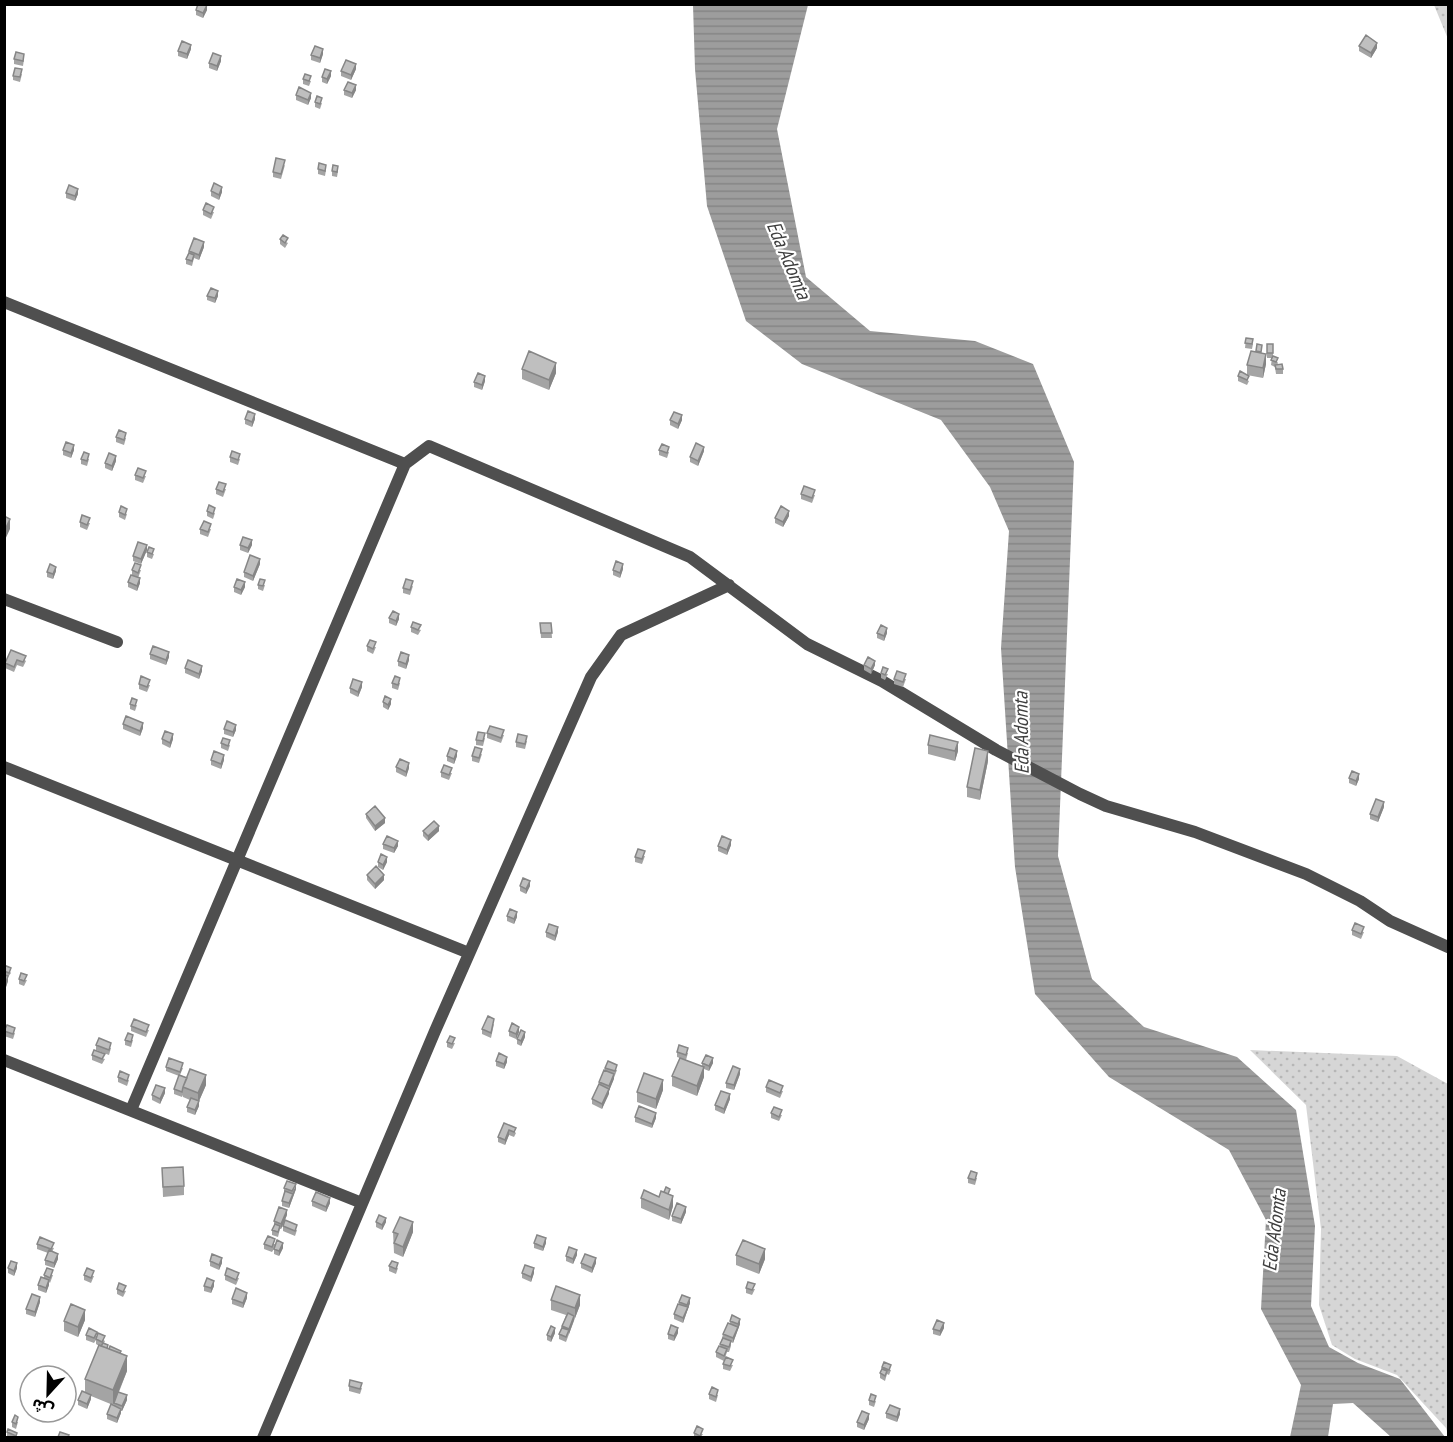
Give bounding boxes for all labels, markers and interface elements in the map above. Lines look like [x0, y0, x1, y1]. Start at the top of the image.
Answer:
water label: Eda Adomta [761, 217, 817, 304]
water label: Eda Adomta [1007, 691, 1035, 774]
water label: Eda Adomta [1256, 1187, 1292, 1272]
north arrow [18, 1364, 78, 1424]
text: ش [28, 1395, 56, 1421]

